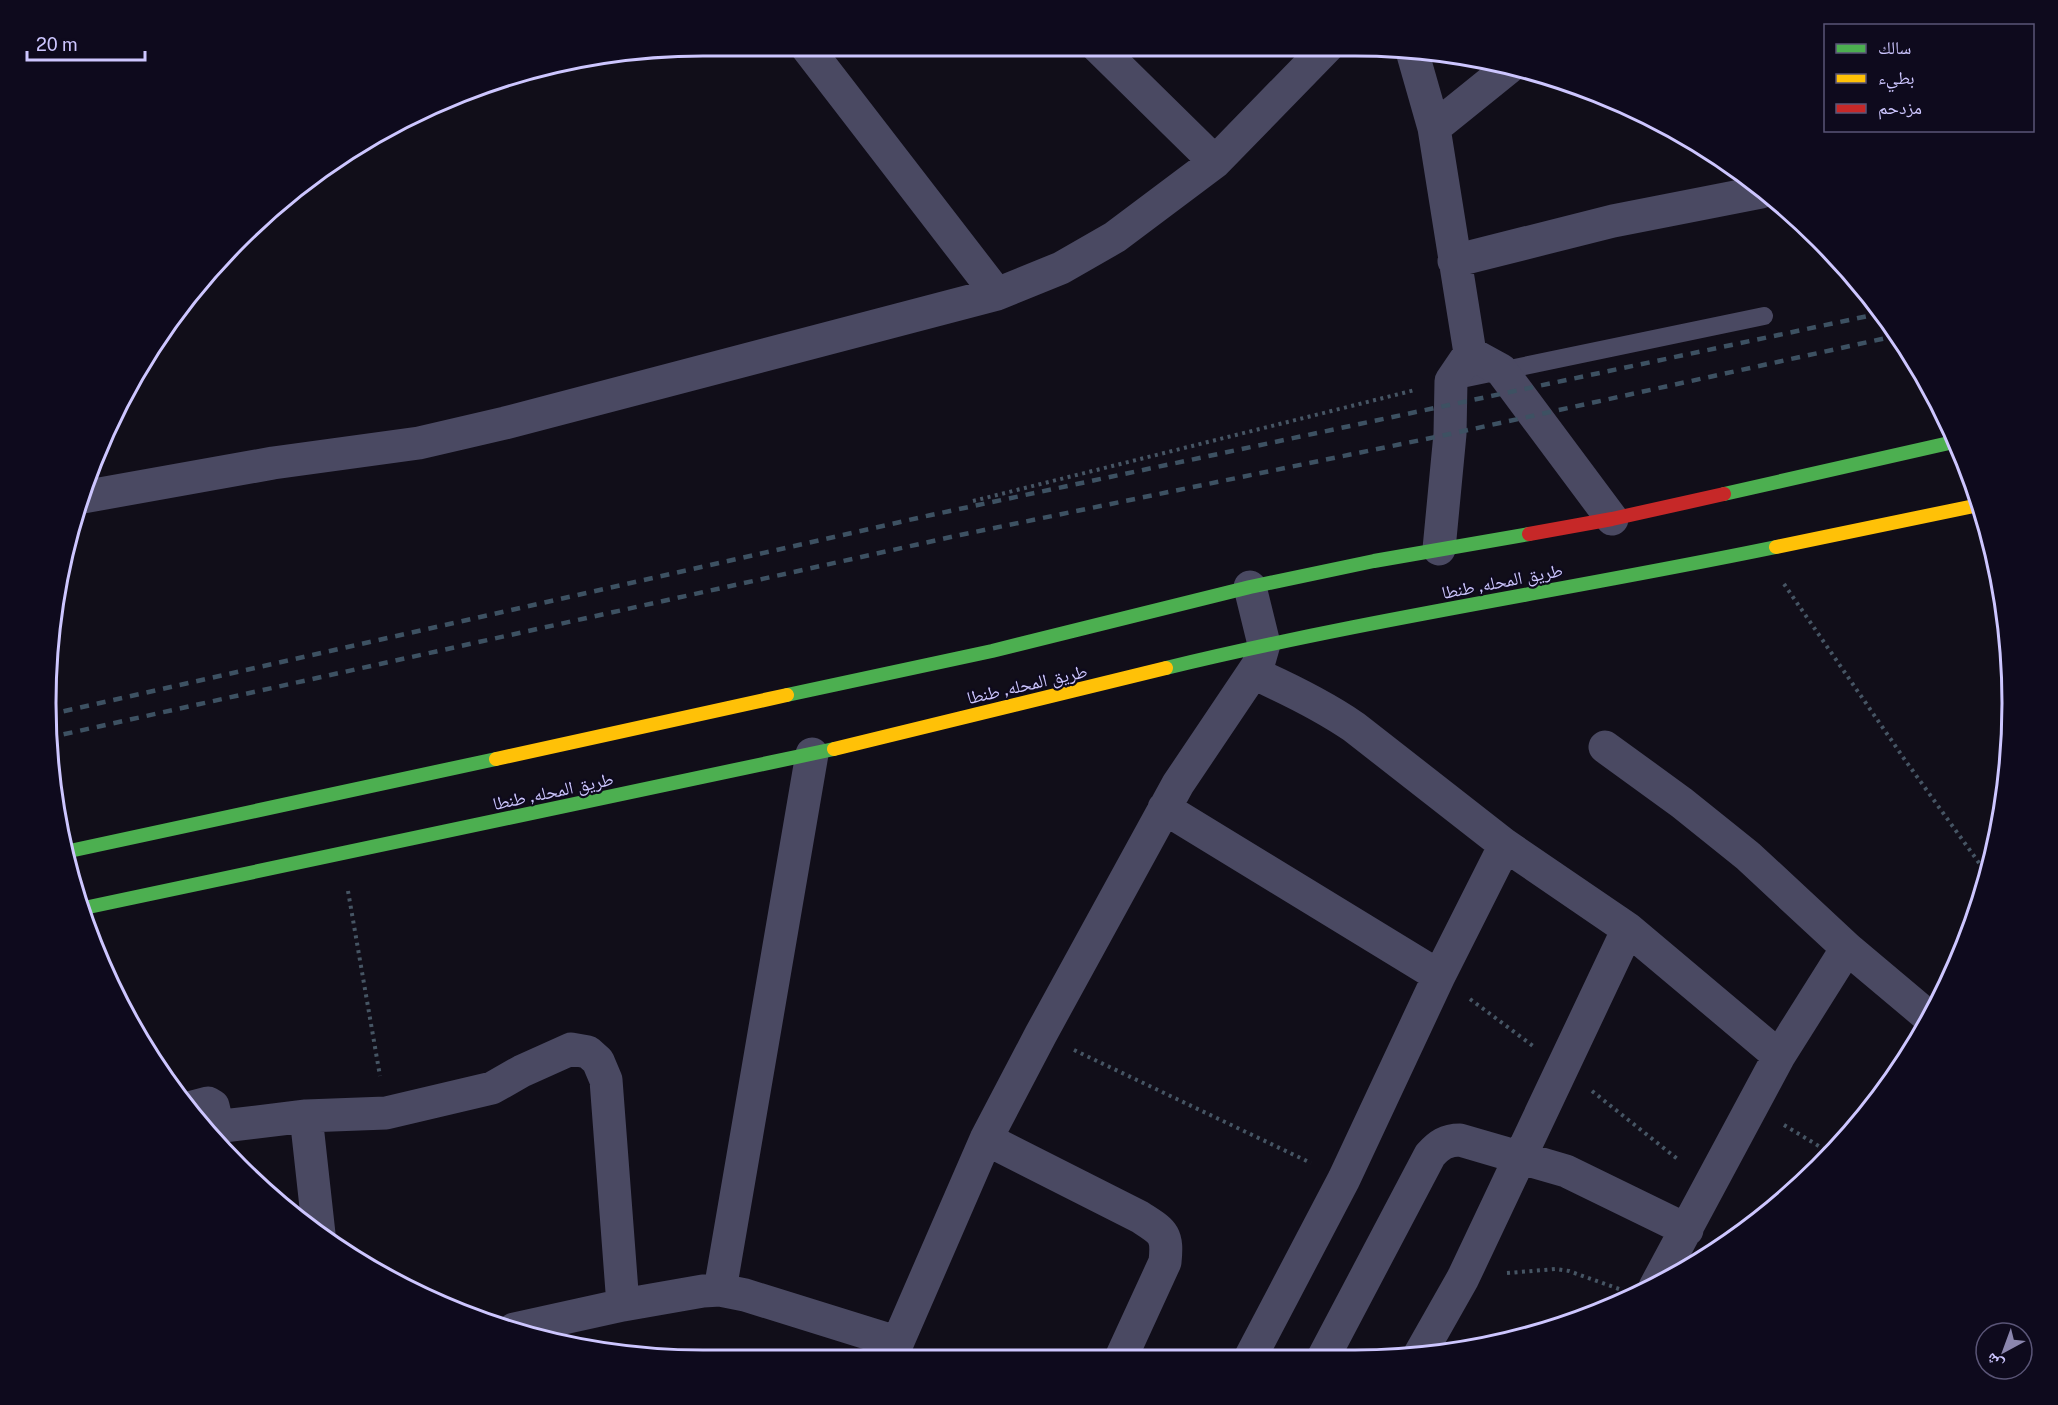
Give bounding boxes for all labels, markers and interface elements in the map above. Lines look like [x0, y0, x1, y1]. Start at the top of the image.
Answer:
scale bar [27, 24, 146, 62]
legend [1824, 24, 2034, 132]
text: 20 m [36, 34, 78, 55]
text: سالك [1878, 37, 1911, 58]
text: بطيء [1878, 67, 1915, 93]
text: مزدحم [1878, 97, 1922, 120]
street label: طريق المحله, طنطا [1440, 559, 1565, 604]
street label: طريق المحله, طنطا [965, 660, 1089, 709]
street label: طريق المحله, طنطا [491, 768, 616, 815]
north arrow [1974, 1321, 2034, 1381]
text: ش [1982, 1349, 2007, 1375]

